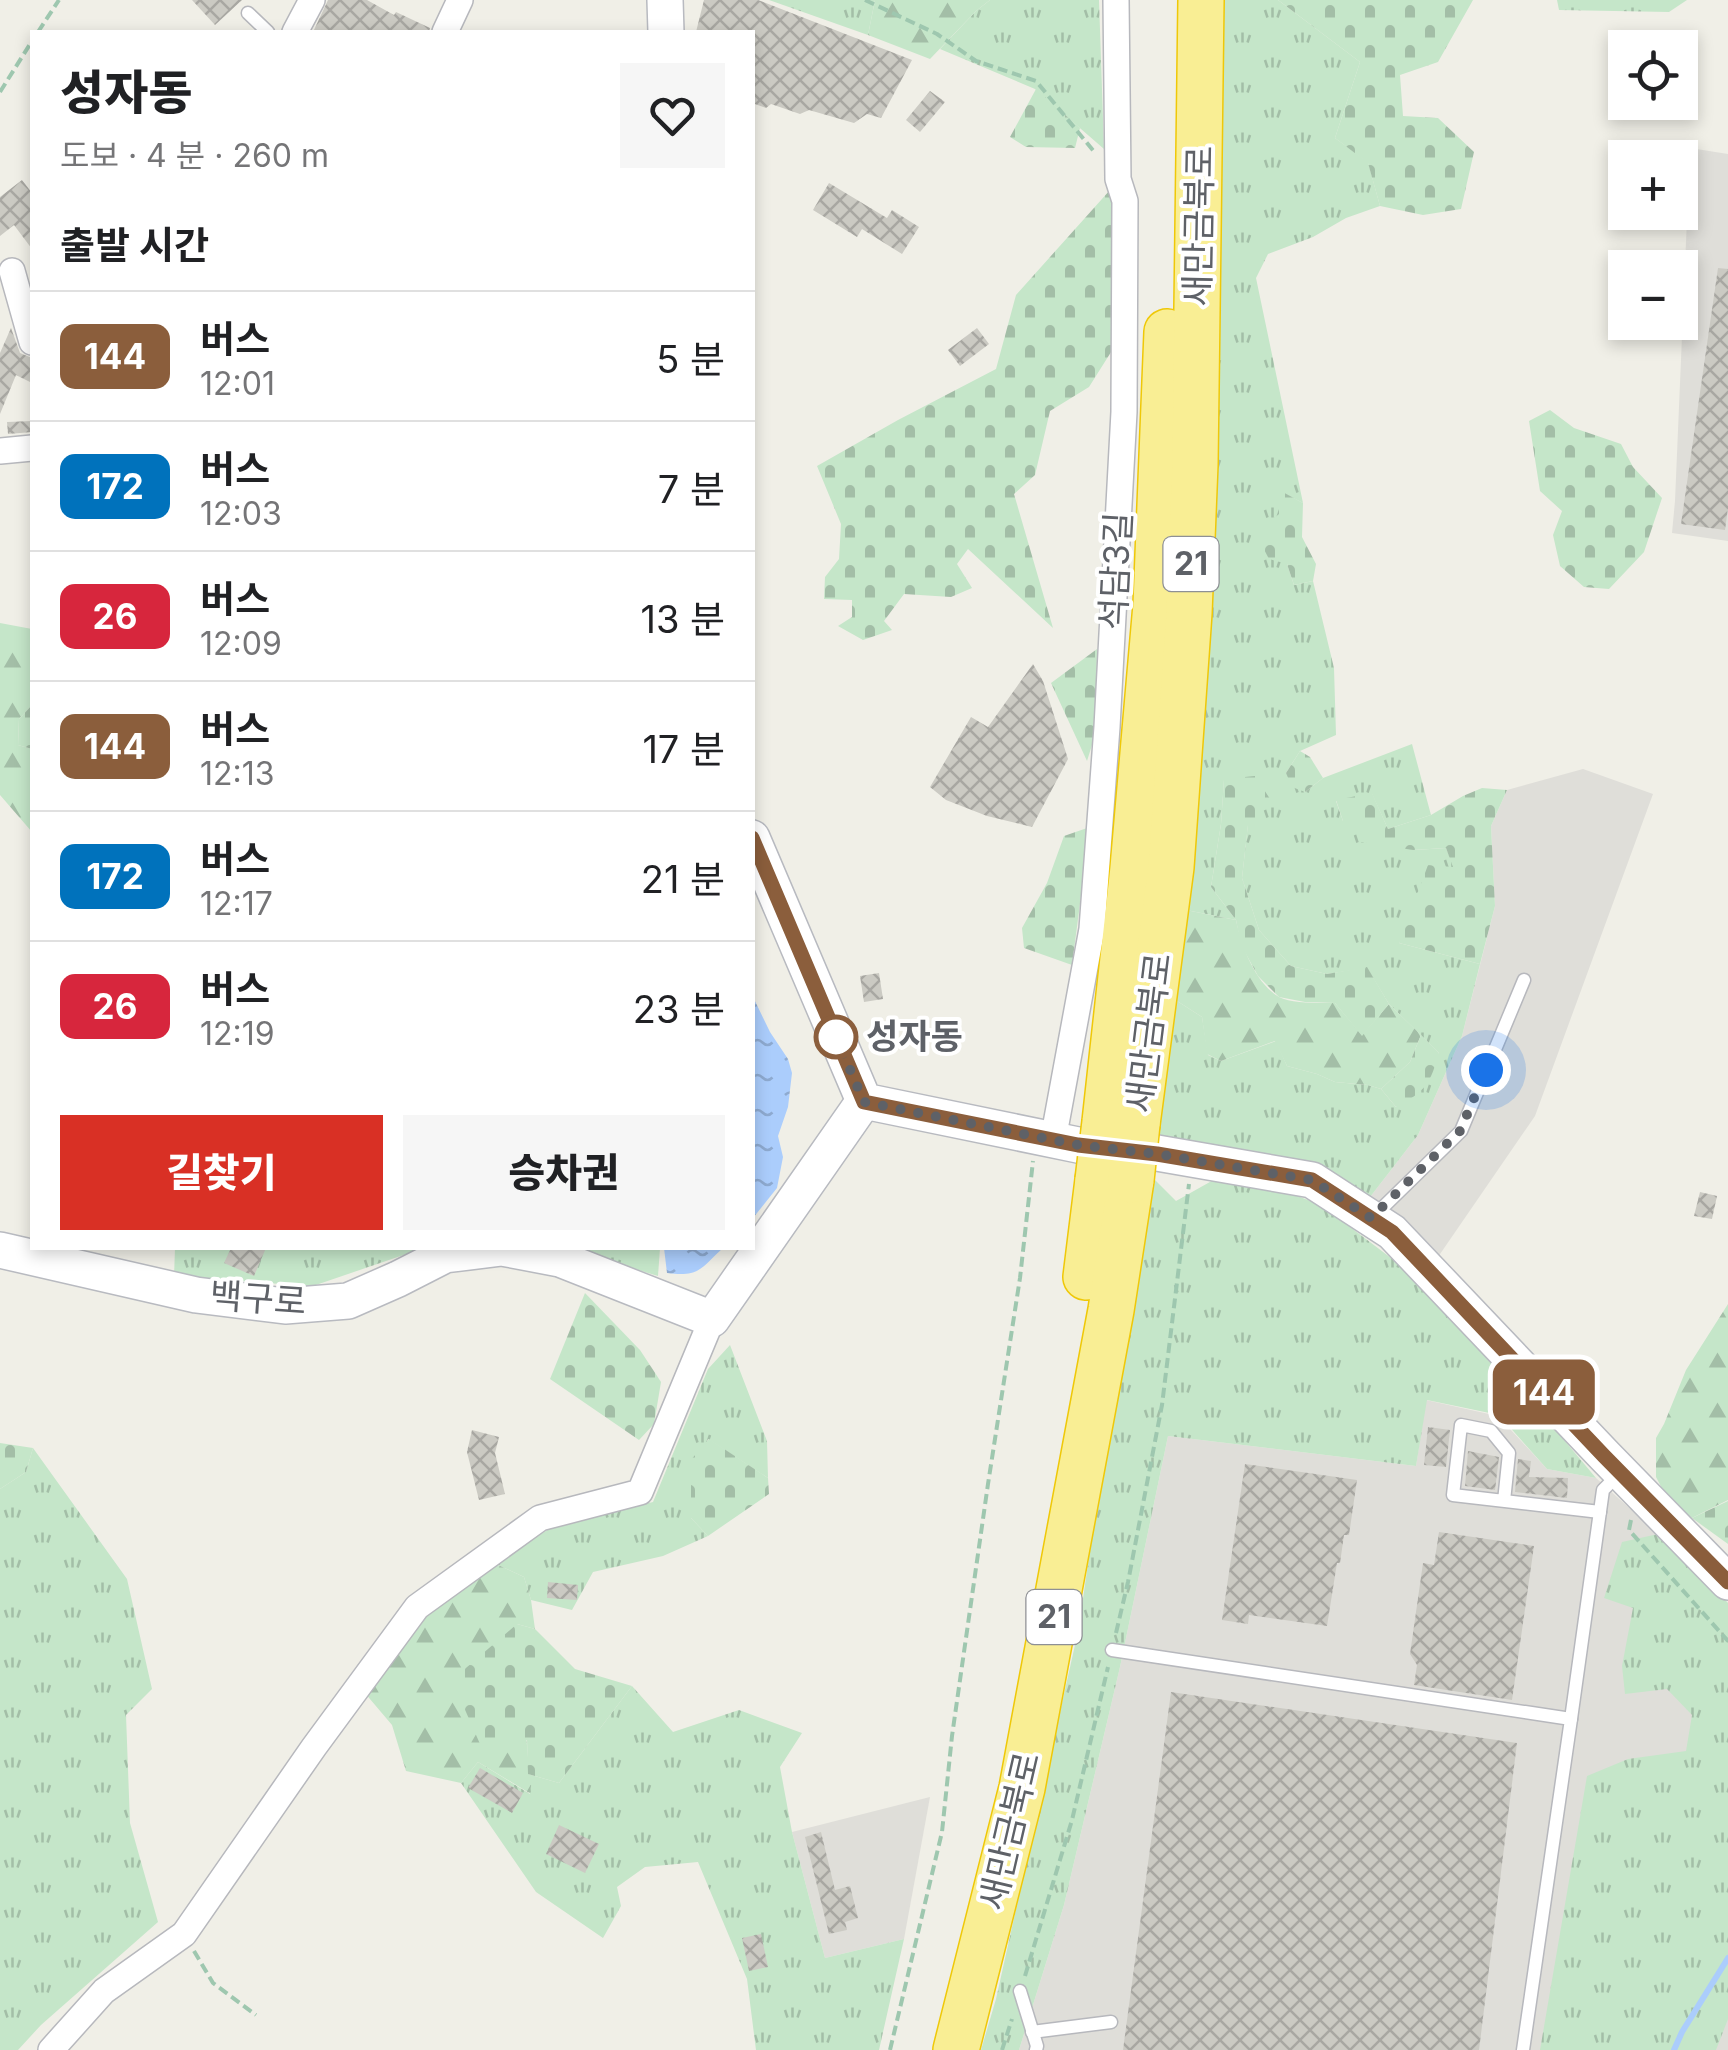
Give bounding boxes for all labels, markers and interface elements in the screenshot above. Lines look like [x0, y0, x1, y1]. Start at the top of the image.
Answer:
map controls [1608, 30, 1698, 340]
button: locate [1608, 30, 1698, 120]
text: 성자동 [60, 63, 192, 122]
button: heart [620, 63, 725, 168]
text: 도보 · 4 분 · 260 m [60, 136, 329, 175]
button: + [1608, 140, 1698, 230]
street label: 새만금북로 [1176, 145, 1220, 307]
text: 출발 시간 [60, 222, 209, 268]
button: − [1608, 250, 1698, 340]
text: 버스 [200, 316, 270, 362]
text: 144 [84, 335, 146, 377]
text: 5 분 [656, 336, 725, 382]
text: 12:01 [200, 364, 275, 403]
text: 버스 [200, 446, 270, 492]
text: 172 [86, 465, 144, 507]
text: 7 분 [658, 466, 725, 512]
text: 12:03 [200, 494, 282, 533]
street label: 석담3길 [1091, 511, 1139, 631]
road number: 21 [1164, 537, 1218, 591]
text: 버스 [200, 576, 270, 622]
text: 26 [93, 595, 137, 637]
text: 13 분 [640, 596, 725, 642]
text: 12:09 [200, 624, 282, 663]
text: 버스 [200, 706, 270, 752]
text: 144 [84, 725, 146, 767]
text: 17 분 [642, 726, 725, 772]
text: 12:13 [200, 754, 275, 793]
text: 버스 [200, 836, 270, 882]
text: 172 [86, 855, 144, 897]
text: 21 분 [641, 856, 725, 902]
text: 12:17 [200, 884, 273, 923]
street label: 새만금북로 [1117, 950, 1179, 1115]
text: 버스 [200, 966, 270, 1012]
text: 26 [93, 985, 137, 1027]
text: 23 분 [633, 986, 725, 1032]
text: 12:19 [200, 1014, 275, 1053]
place label: 성자동 [866, 1015, 963, 1057]
marker: 성자동 [815, 1016, 857, 1058]
your location [1461, 1045, 1511, 1095]
button: 길찾기 [60, 1115, 383, 1230]
button: 승차권 [403, 1115, 725, 1230]
street label: 백구로 [208, 1274, 308, 1322]
line badge: 144 [1486, 1360, 1602, 1424]
text: 144 [1513, 1371, 1575, 1413]
road number: 21 [1026, 1590, 1082, 1644]
street label: 새만금북로 [970, 1748, 1048, 1914]

